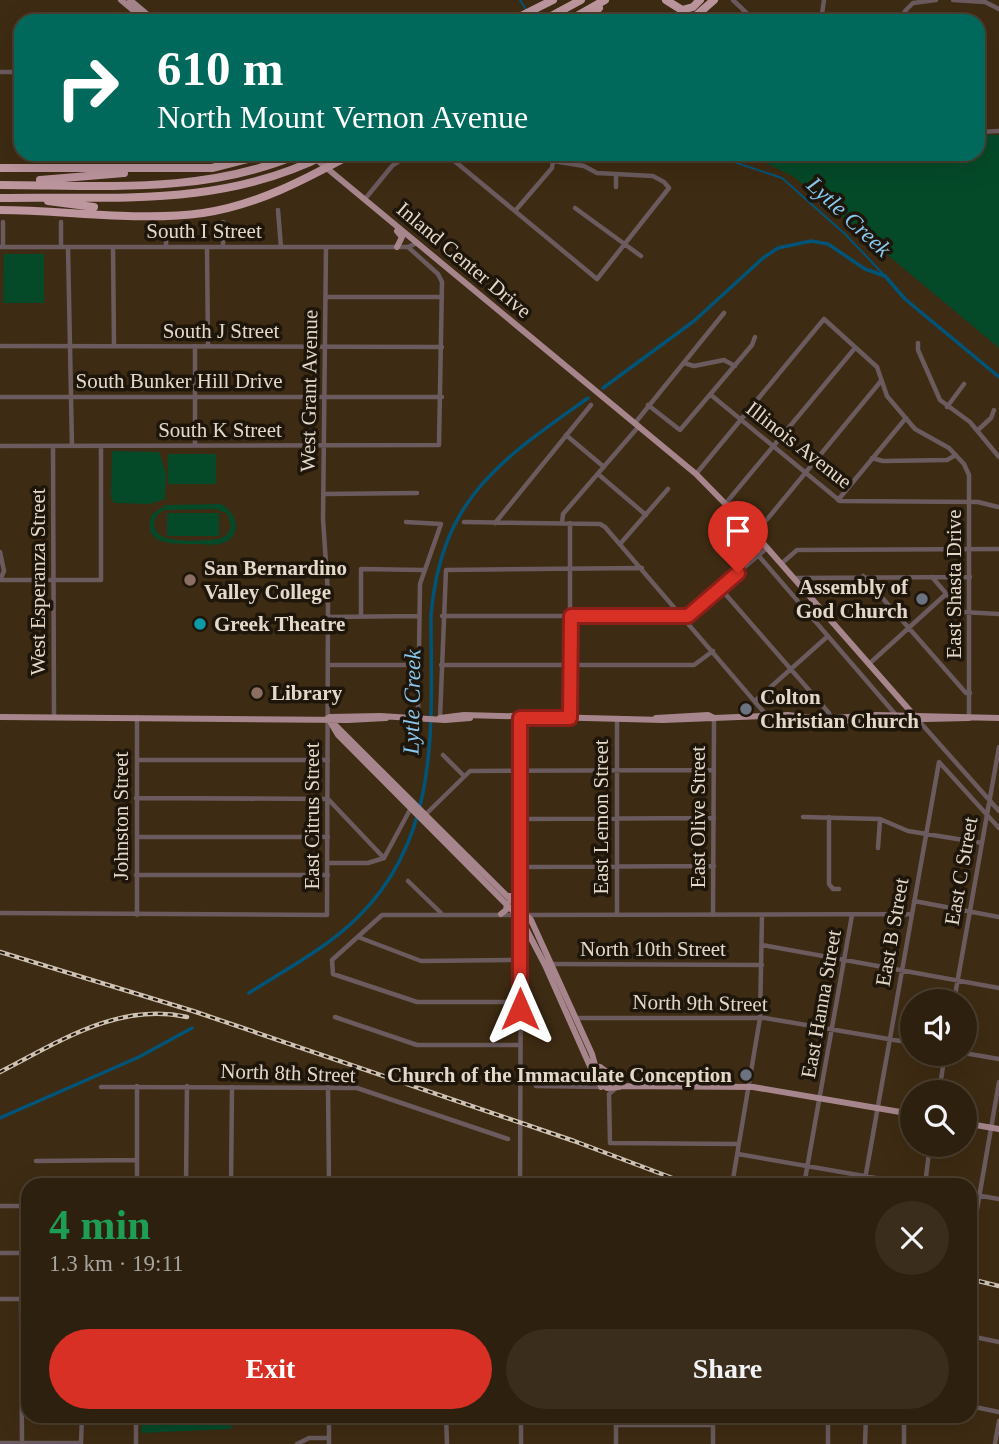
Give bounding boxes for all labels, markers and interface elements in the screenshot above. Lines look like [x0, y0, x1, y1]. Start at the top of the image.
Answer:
text: 610 m [157, 41, 284, 96]
icon: right [42, 42, 133, 133]
text: North Mount Vernon Avenue [157, 99, 528, 135]
water label: Lytle Creek [801, 171, 897, 263]
street label: Inland Center Drive [392, 197, 536, 323]
street label: South I Street [146, 219, 262, 243]
street label: West Grant Avenue [296, 310, 322, 472]
street label: South J Street [163, 319, 279, 343]
street label: South Bunker Hill Drive [75, 369, 283, 393]
street label: Illinois Avenue [741, 396, 857, 494]
street label: South K Street [158, 418, 282, 442]
street label: West Esperanza Street [26, 488, 50, 676]
pin [708, 501, 768, 573]
street label: East Shasta Drive [942, 509, 966, 659]
icon: arrive [719, 512, 757, 550]
place label: San Bernardino Valley College [204, 556, 347, 604]
marker: San Bernardino Valley College [182, 572, 198, 588]
place label: Assembly of God Church [796, 575, 909, 623]
marker: Assembly of God Church [914, 591, 930, 607]
place label: Greek Theatre [214, 612, 345, 636]
marker: Greek Theatre [192, 616, 208, 632]
water label: Lytle Creek [399, 648, 425, 756]
place label: Library [271, 681, 343, 705]
marker: Library [249, 685, 265, 701]
place label: Colton Christian Church [760, 685, 919, 733]
marker: Colton Christian Church [738, 701, 754, 717]
street label: East Lemon Street [589, 739, 613, 895]
street label: East Citrus Street [300, 742, 324, 889]
street label: East Olive Street [686, 746, 710, 888]
street label: Johnston Street [109, 751, 133, 880]
street label: East C Street [940, 815, 982, 927]
street label: East B Street [871, 876, 913, 988]
street label: East Hanna Street [796, 928, 846, 1080]
street label: North 10th Street [580, 937, 726, 961]
position arrow [483, 972, 557, 1046]
map controls [900, 989, 977, 1157]
button: sound [900, 989, 977, 1066]
street label: North 9th Street [632, 990, 768, 1016]
street label: North 8th Street [220, 1059, 356, 1087]
place label: Church of the Immaculate Conception [387, 1063, 732, 1087]
marker: Church of the Immaculate Conception [738, 1067, 754, 1083]
button: search [900, 1080, 977, 1157]
button: close [875, 1201, 949, 1275]
text: 4 min [49, 1202, 151, 1248]
text: 1.3 km · 19:11 [49, 1251, 184, 1276]
button: Exit [49, 1329, 492, 1409]
button: Share [506, 1329, 949, 1409]

